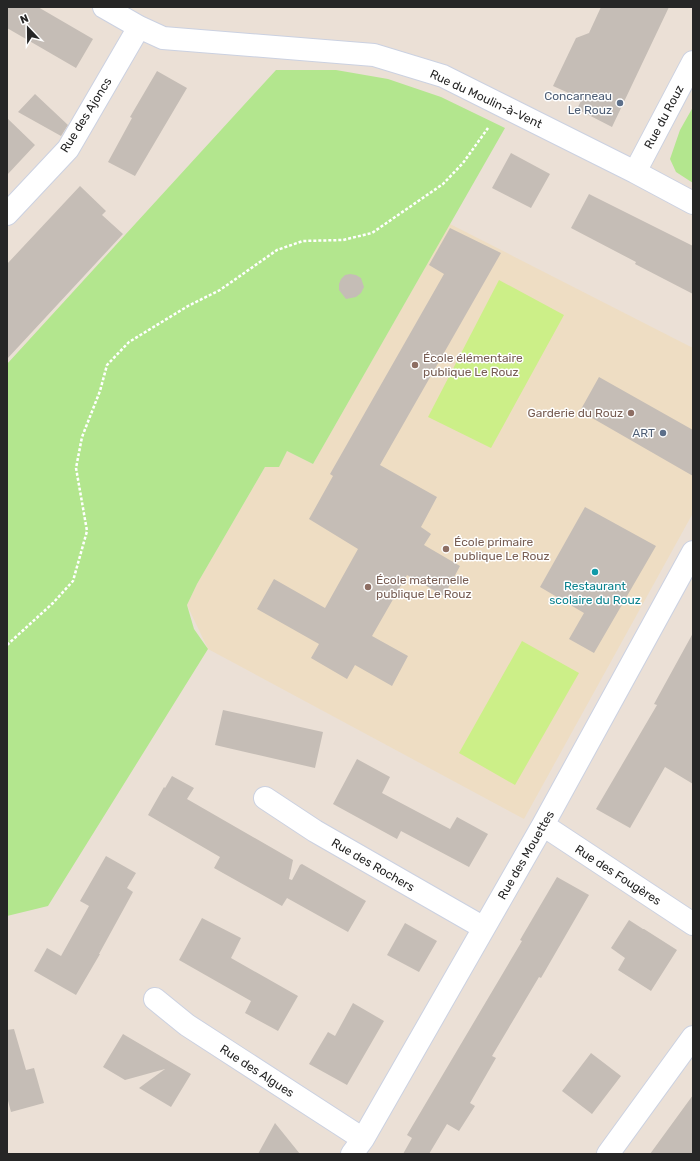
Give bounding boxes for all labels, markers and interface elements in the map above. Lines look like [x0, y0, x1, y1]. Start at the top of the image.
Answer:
north arrow [8, 8, 48, 48]
text: N [18, 12, 31, 27]
street label: Rue du Moulin-à-Vent [428, 67, 545, 131]
street label: Rue des Ajoncs [57, 75, 115, 155]
street label: Rue du Rouz [641, 83, 687, 151]
place label: Concarneau Le Rouz [544, 89, 612, 117]
marker: Concarneau Le Rouz [615, 98, 625, 108]
place label: École élémentaire publique Le Rouz [423, 351, 523, 379]
marker: École élémentaire publique Le Rouz [410, 360, 420, 370]
place label: Garderie du Rouz [527, 406, 623, 420]
marker: Garderie du Rouz [626, 408, 636, 418]
place label: ART [632, 426, 655, 440]
marker: ART [658, 428, 668, 438]
place label: École primaire publique Le Rouz [454, 535, 550, 563]
marker: École primaire publique Le Rouz [441, 544, 451, 554]
marker: Restaurant scolaire du Rouz [590, 567, 600, 577]
place label: École maternelle publique Le Rouz [376, 573, 472, 601]
place label: Restaurant scolaire du Rouz [549, 579, 641, 607]
marker: École maternelle publique Le Rouz [363, 582, 373, 592]
street label: Rue des Mouettes [495, 808, 557, 902]
street label: Rue des Rochers [329, 836, 417, 894]
street label: Rue des Fougères [572, 842, 664, 908]
street label: Rue des Algues [217, 1042, 297, 1100]

